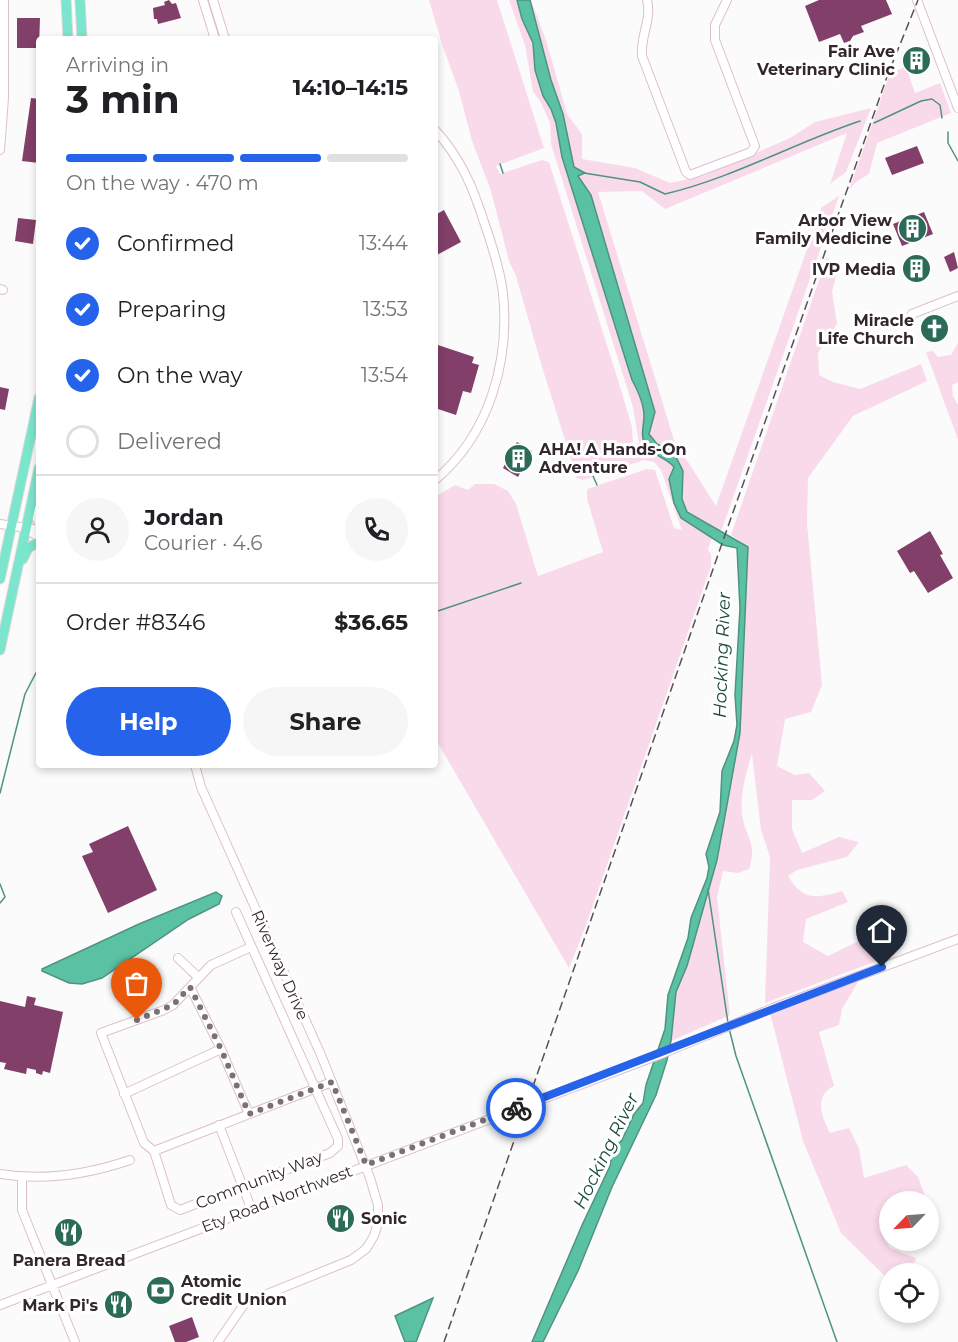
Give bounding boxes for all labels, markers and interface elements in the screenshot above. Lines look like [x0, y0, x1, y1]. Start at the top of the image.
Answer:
place label: Fair Ave Veterinary Clinic [756, 42, 896, 79]
building icon: Fair Ave Veterinary Clinic [900, 44, 932, 76]
text: Arriving in [66, 53, 169, 77]
text: 14:10–14:15 [293, 74, 408, 101]
text: 3 min [66, 75, 180, 123]
text: On the way · 470 m [66, 171, 259, 195]
place label: Arbor View Family Medicine [755, 211, 892, 248]
building icon: Arbor View Family Medicine [897, 213, 929, 245]
icon: check [66, 227, 99, 260]
text: Confirmed [117, 230, 234, 257]
text: 13:44 [359, 231, 408, 255]
building icon: IVP Media [901, 253, 933, 285]
place label: IVP Media [812, 260, 896, 279]
icon: check [66, 293, 99, 326]
text: Preparing [117, 296, 226, 323]
text: 13:53 [363, 297, 408, 321]
place label: Miracle Life Church [818, 311, 914, 348]
church icon: Miracle Life Church [919, 313, 951, 345]
icon: check [66, 359, 99, 392]
text: On the way [117, 362, 242, 389]
text: 13:54 [361, 363, 408, 387]
text: Delivered [117, 428, 222, 455]
place label: AHA! A Hands-On Adventure [538, 440, 687, 477]
building icon: AHA! A Hands-On Adventure [502, 442, 534, 474]
button: person [66, 498, 129, 561]
button: phone [345, 498, 408, 561]
text: Jordan [144, 504, 224, 531]
text: Courier · 4.6 [144, 531, 262, 555]
water label: Hocking River [709, 591, 735, 718]
text: Order #8346 [66, 609, 206, 636]
text: $36.65 [334, 609, 408, 636]
button: Help [66, 687, 231, 756]
button: Share [243, 687, 408, 756]
pin [856, 905, 907, 967]
street label: Riverway Drive [247, 907, 313, 1023]
icon: home [865, 914, 898, 947]
pin [111, 958, 162, 1020]
icon: bag [120, 967, 153, 1000]
courier [486, 1078, 546, 1138]
water label: Hocking River [568, 1089, 644, 1212]
icon: bike [500, 1092, 533, 1125]
street label: Community Way [193, 1147, 325, 1213]
street label: Ety Road Northwest [199, 1161, 356, 1237]
north arrow [879, 1191, 939, 1251]
map controls [879, 1191, 939, 1323]
restaurant icon: Sonic [324, 1202, 356, 1234]
place label: Sonic [361, 1209, 408, 1228]
restaurant icon: Panera Bread [53, 1216, 85, 1248]
place label: Panera Bread [12, 1251, 126, 1270]
button: locate [879, 1263, 939, 1323]
place label: Atomic Credit Union [180, 1272, 287, 1309]
bank icon: Atomic Credit Union [144, 1274, 176, 1306]
restaurant icon: Mark Pi's [103, 1289, 135, 1321]
place label: Mark Pi's [22, 1296, 99, 1315]

